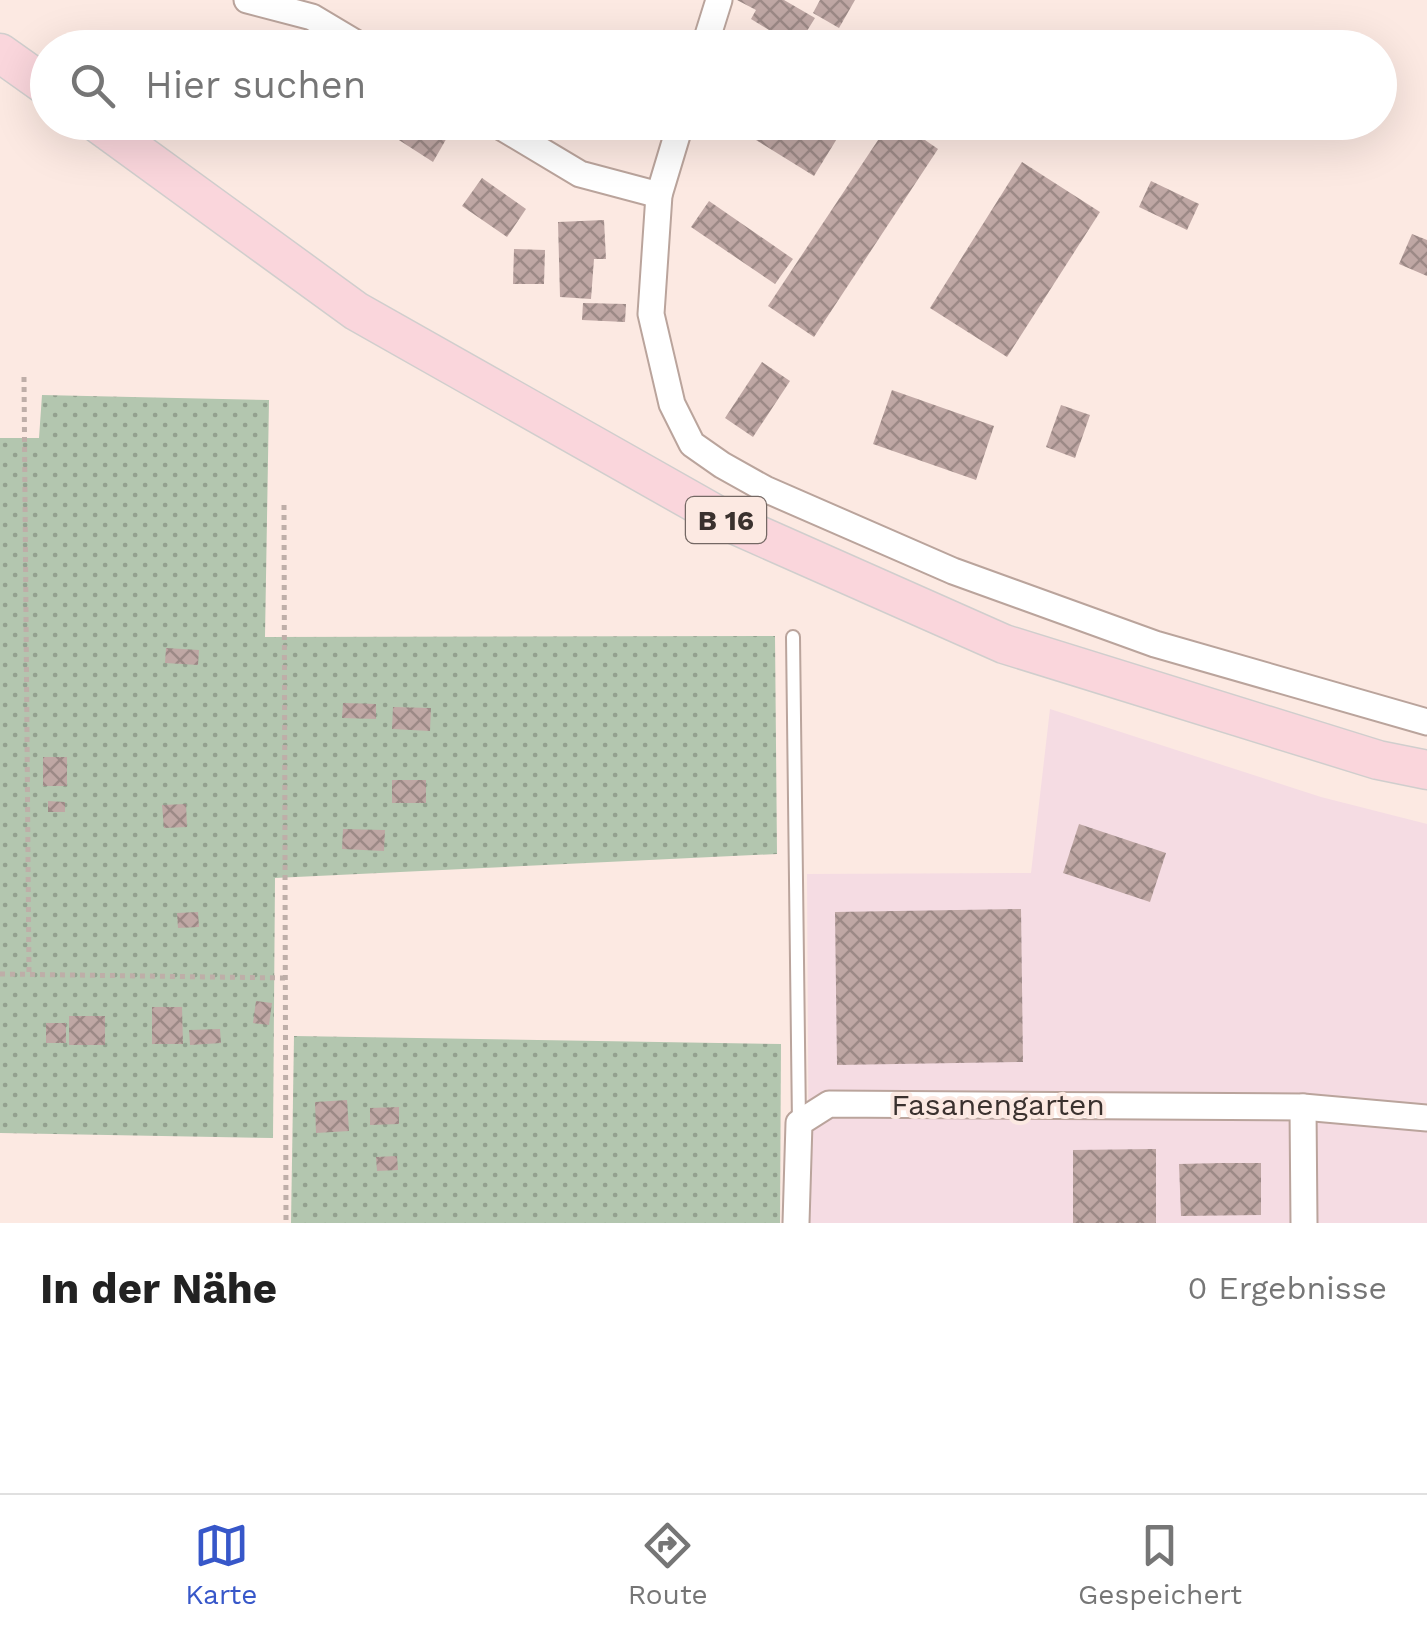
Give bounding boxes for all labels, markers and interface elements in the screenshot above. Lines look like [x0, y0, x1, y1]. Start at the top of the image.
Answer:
search box [30, 30, 1397, 140]
icon: search [65, 58, 120, 113]
text: Hier suchen [145, 63, 366, 107]
road number: B 16 [686, 497, 766, 543]
street label: Fasanengarten [891, 1087, 1105, 1122]
text: In der Nähe [40, 1264, 277, 1313]
text: 0 Ergebnisse [1187, 1269, 1387, 1307]
tab: Karte [185, 1518, 257, 1611]
tab: Route [628, 1518, 708, 1611]
tab: Gespeichert [1078, 1518, 1242, 1611]

